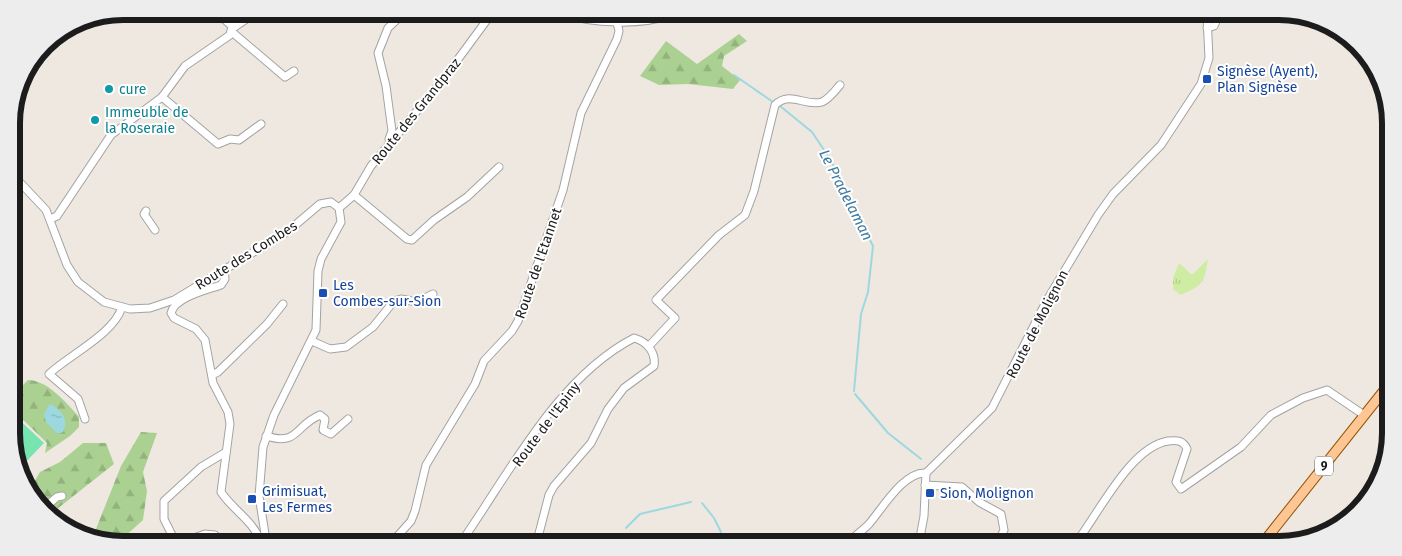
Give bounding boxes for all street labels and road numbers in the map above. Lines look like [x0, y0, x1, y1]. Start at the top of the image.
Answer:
street label: Route des Grandpraz [368, 55, 465, 168]
street label: Route de l'Etannet [511, 204, 566, 321]
street label: Route des Combes [192, 217, 301, 294]
street label: Route de Molignon [1003, 267, 1072, 381]
street label: Route de l'Epiny [509, 378, 584, 470]
road number: 9 [1315, 456, 1333, 476]

